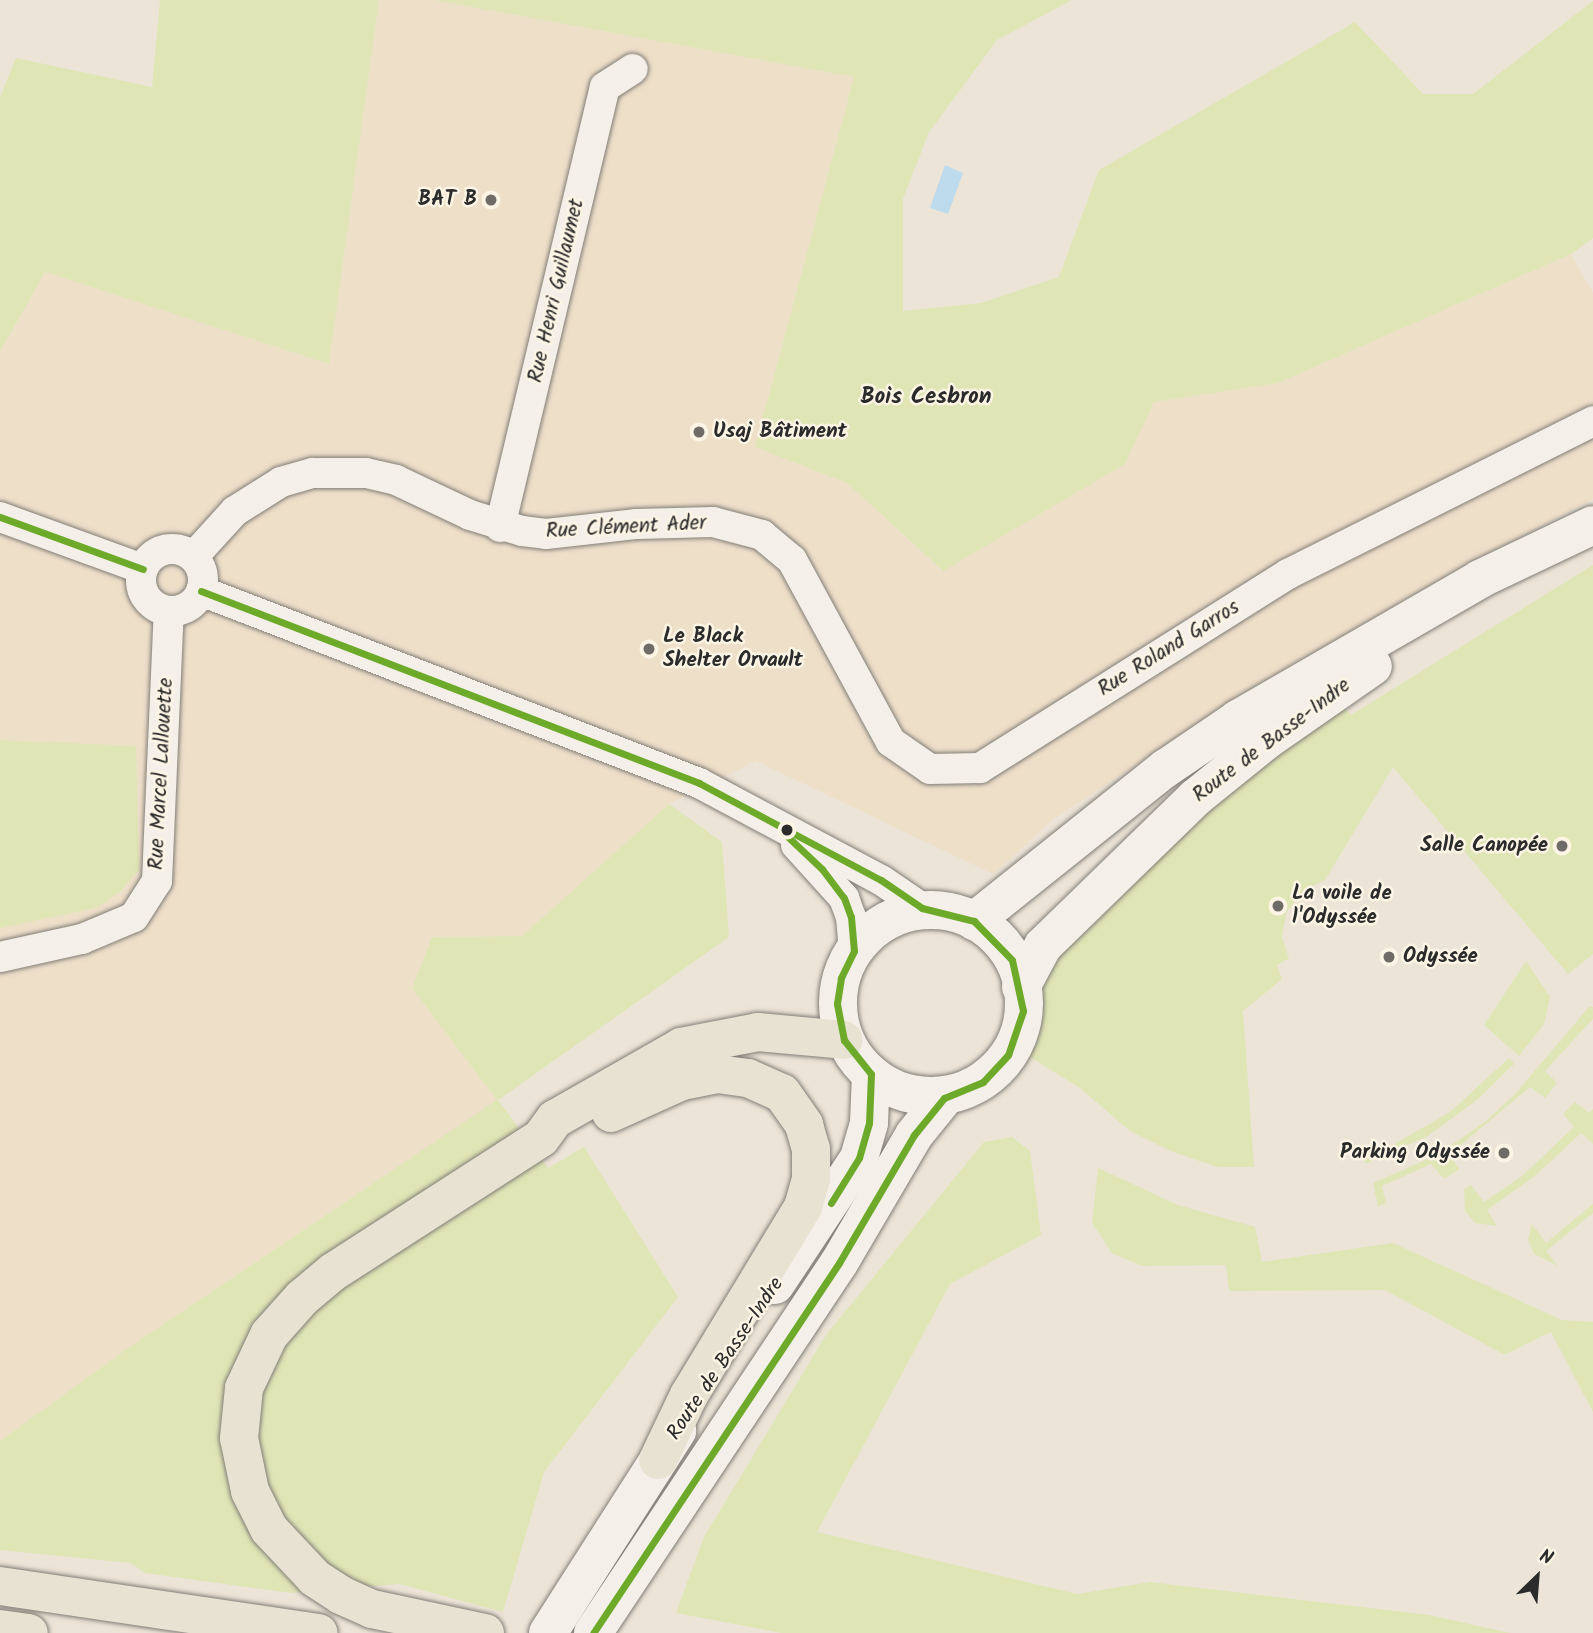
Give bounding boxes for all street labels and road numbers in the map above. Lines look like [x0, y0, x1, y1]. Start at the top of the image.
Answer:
street label: Rue Henri Guillaumet [524, 197, 590, 385]
street label: Rue Clément Ader [545, 511, 707, 545]
street label: Rue Roland Garros [1094, 595, 1244, 703]
street label: Route de Basse-Indre [1188, 673, 1356, 809]
street label: Rue Marcel Lallouette [144, 677, 180, 871]
street label: Route de Basse-Indre [662, 1273, 790, 1445]

